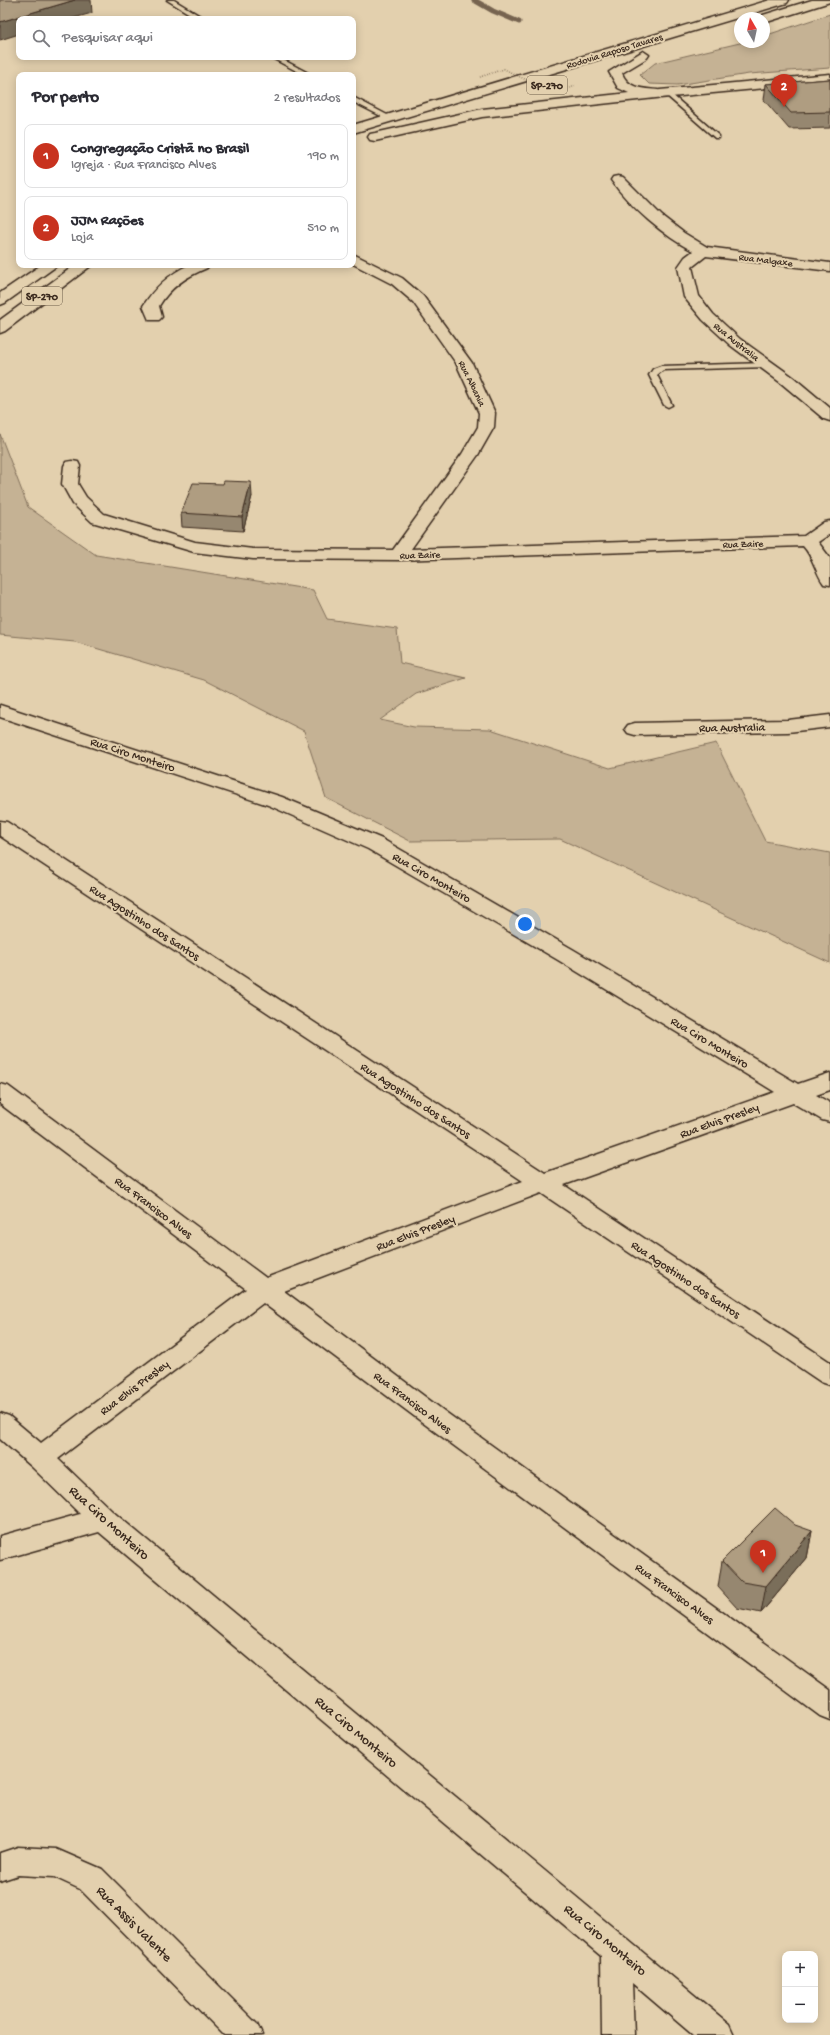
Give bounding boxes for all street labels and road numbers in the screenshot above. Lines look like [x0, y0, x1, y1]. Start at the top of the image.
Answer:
street label: Rodovia Raposo Tavares [565, 31, 664, 72]
road number: SP-270 [527, 76, 567, 94]
street label: Rua Malgaxe [738, 252, 794, 270]
road number: SP-270 [22, 287, 62, 305]
street label: Rua Australia [711, 321, 761, 365]
street label: Rua Albania [455, 359, 488, 409]
street label: Rua Zaire [722, 538, 764, 552]
street label: Rua Zaire [399, 549, 441, 563]
street label: Rua Australia [699, 721, 766, 737]
street label: Rua Ciro Monteiro [88, 736, 177, 776]
street label: Rua Ciro Monteiro [389, 851, 473, 907]
street label: Rua Agostinho dos Santos [86, 883, 202, 965]
street label: Rua Ciro Monteiro [668, 1015, 750, 1072]
street label: Rua Agostinho dos Santos [357, 1061, 473, 1143]
street label: Rua Elvis Presley [678, 1101, 761, 1143]
street label: Rua Francisco Alves [111, 1175, 195, 1243]
street label: Rua Elvis Presley [375, 1212, 457, 1255]
street label: Rua Agostinho dos Santos [628, 1239, 743, 1323]
street label: Rua Elvis Presley [98, 1358, 173, 1419]
street label: Rua Francisco Alves [370, 1370, 454, 1438]
street label: Rua Ciro Monteiro [64, 1483, 152, 1565]
street label: Rua Francisco Alves [632, 1561, 716, 1628]
street label: Rua Ciro Monteiro [310, 1693, 400, 1773]
street label: Rua Assis Valente [92, 1883, 175, 1967]
street label: Rua Ciro Monteiro [559, 1901, 649, 1981]

